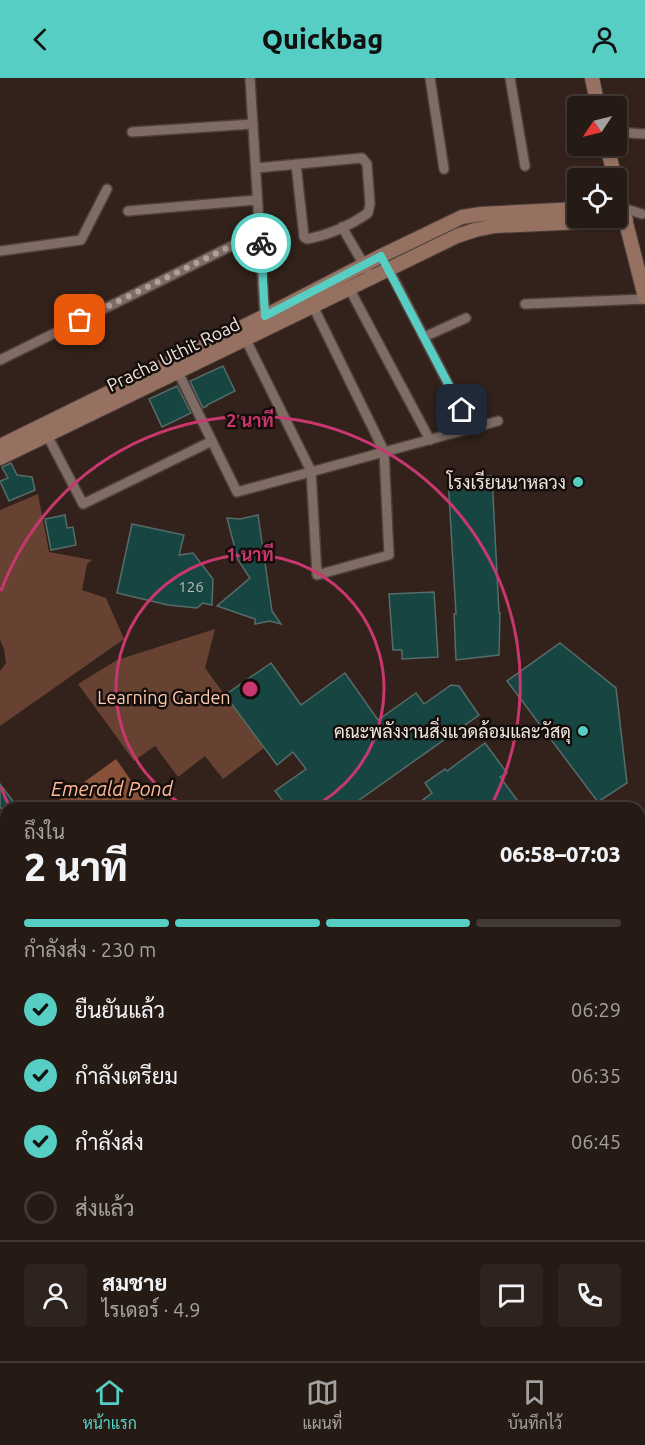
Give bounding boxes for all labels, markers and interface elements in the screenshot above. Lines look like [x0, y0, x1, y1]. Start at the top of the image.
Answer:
icon: back [24, 23, 57, 56]
icon: person [588, 23, 621, 56]
text: Quickbag [262, 24, 383, 54]
north arrow [567, 96, 627, 156]
map controls [567, 96, 627, 228]
button: locate [567, 168, 627, 228]
courier [231, 213, 291, 273]
icon: bike [245, 227, 278, 260]
pin [54, 294, 105, 345]
icon: bag [63, 303, 96, 336]
street label: Pracha Uthit Road [103, 313, 243, 395]
pin [436, 384, 487, 435]
icon: home [445, 393, 478, 426]
text: 2 นาที [226, 408, 274, 430]
place label: โรงเรียนนาหลวง [446, 470, 566, 492]
marker: โรงเรียนนาหลวง [571, 475, 585, 489]
text: 1 นาที [226, 542, 274, 564]
house number: 126 [178, 578, 204, 595]
centre of rings [240, 679, 260, 699]
park label: Learning Garden [97, 687, 231, 707]
place label: คณะพลังงานสิ่งแวดล้อมและวัสดุ [334, 717, 571, 744]
marker: คณะพลังงานสิ่งแวดล้อมและวัสดุ [576, 724, 590, 738]
water label: Emerald Pond [51, 777, 174, 800]
text: ถึงใน [24, 820, 65, 843]
text: 06:58–07:03 [500, 841, 621, 866]
text: 2 นาที [24, 845, 128, 888]
text: กำลังส่ง · 230 m [24, 938, 156, 961]
icon: check [24, 993, 57, 1026]
text: ยืนยันแล้ว [75, 997, 165, 1022]
text: 06:29 [571, 998, 621, 1021]
icon: check [24, 1059, 57, 1092]
text: กำลังเตรียม [75, 1063, 178, 1088]
text: 06:35 [571, 1064, 621, 1087]
icon: check [24, 1125, 57, 1158]
text: กำลังส่ง [75, 1129, 144, 1154]
text: 06:45 [571, 1130, 621, 1153]
text: ส่งแล้ว [75, 1195, 135, 1220]
button: person [24, 1264, 87, 1327]
button: chat [480, 1264, 543, 1327]
button: phone [558, 1264, 621, 1327]
text: สมชาย [102, 1270, 168, 1295]
text: ไรเดอร์ · 4.9 [102, 1298, 201, 1321]
tab: หน้าแรก [83, 1376, 137, 1433]
tab: แผนที่ [302, 1376, 342, 1433]
tab: บันทึกไว้ [508, 1376, 562, 1433]

